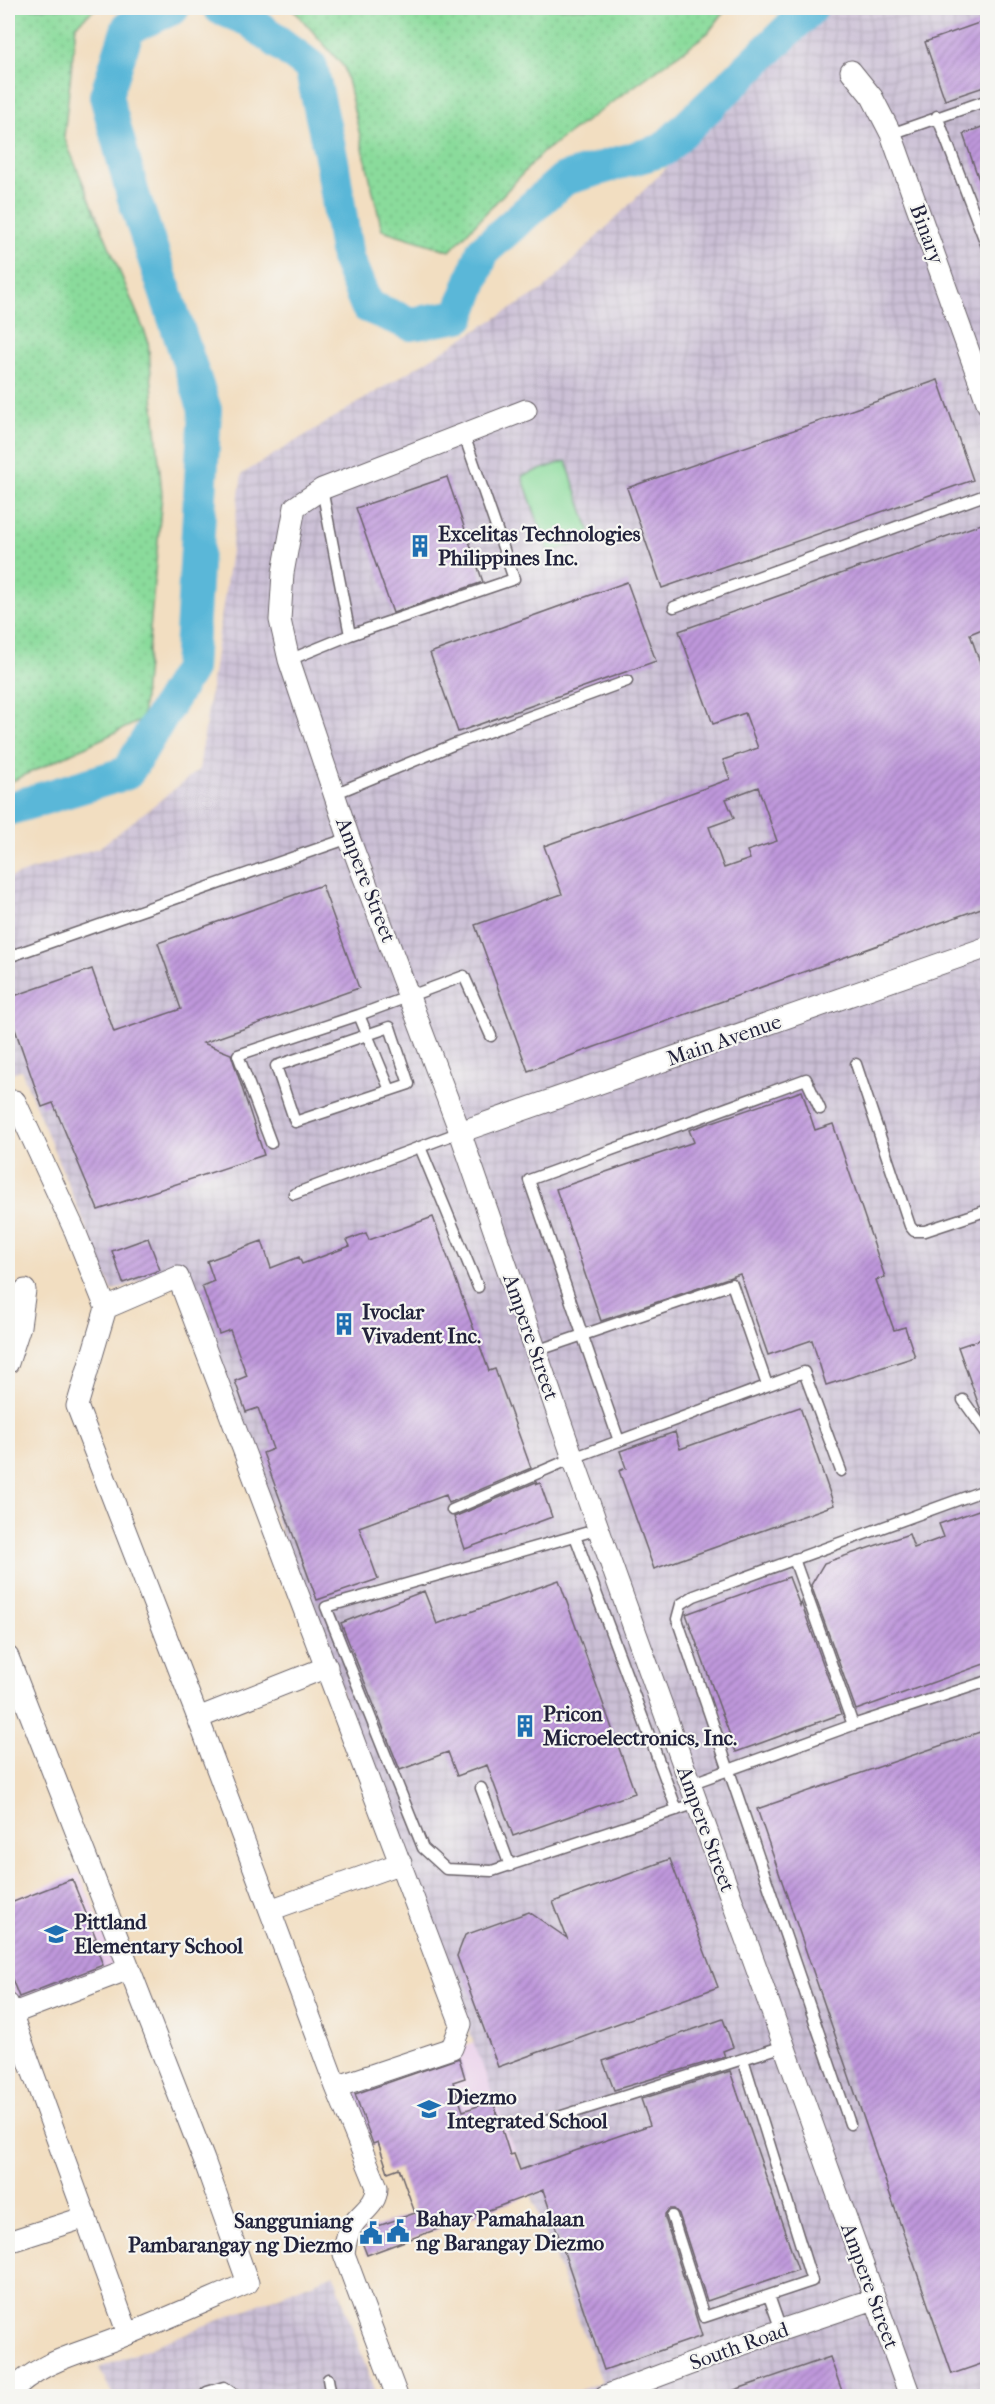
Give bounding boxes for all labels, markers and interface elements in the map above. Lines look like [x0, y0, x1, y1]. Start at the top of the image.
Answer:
street label: Binary [905, 201, 949, 268]
place label: Excelitas Technologies Philippines Inc. [438, 522, 641, 570]
building icon: Excelitas Technologies Philippines Inc. [407, 533, 433, 559]
street label: Ampere Street [331, 813, 401, 946]
street label: Main Avenue [664, 1009, 784, 1071]
street label: Ampere Street [498, 1270, 564, 1404]
place label: Ivoclar Vivadent Inc. [361, 1300, 481, 1348]
building icon: Ivoclar Vivadent Inc. [331, 1311, 357, 1337]
place label: Pricon Microelectronics, Inc. [542, 1702, 737, 1750]
building icon: Pricon Microelectronics, Inc. [512, 1713, 538, 1739]
street label: Ampere Street [672, 1762, 740, 1896]
place label: Pittland Elementary School [74, 1910, 243, 1958]
school or university icon: Pittland Elementary School [43, 1921, 69, 1947]
place label: Diezmo Integrated School [447, 2085, 608, 2133]
school or university icon: Diezmo Integrated School [416, 2096, 442, 2122]
place label: Bahay Pamahalaan ng Barangay Diezmo [415, 2207, 605, 2255]
place label: Sangguniang Pambarangay ng Diezmo [128, 2209, 354, 2257]
public building icon: Bahay Pamahalaan ng Barangay Diezmo [385, 2218, 411, 2244]
street label: Ampere Street [836, 2219, 904, 2353]
public building icon: Sangguniang Pambarangay ng Diezmo [358, 2220, 384, 2246]
street label: South Road [686, 2317, 792, 2375]

